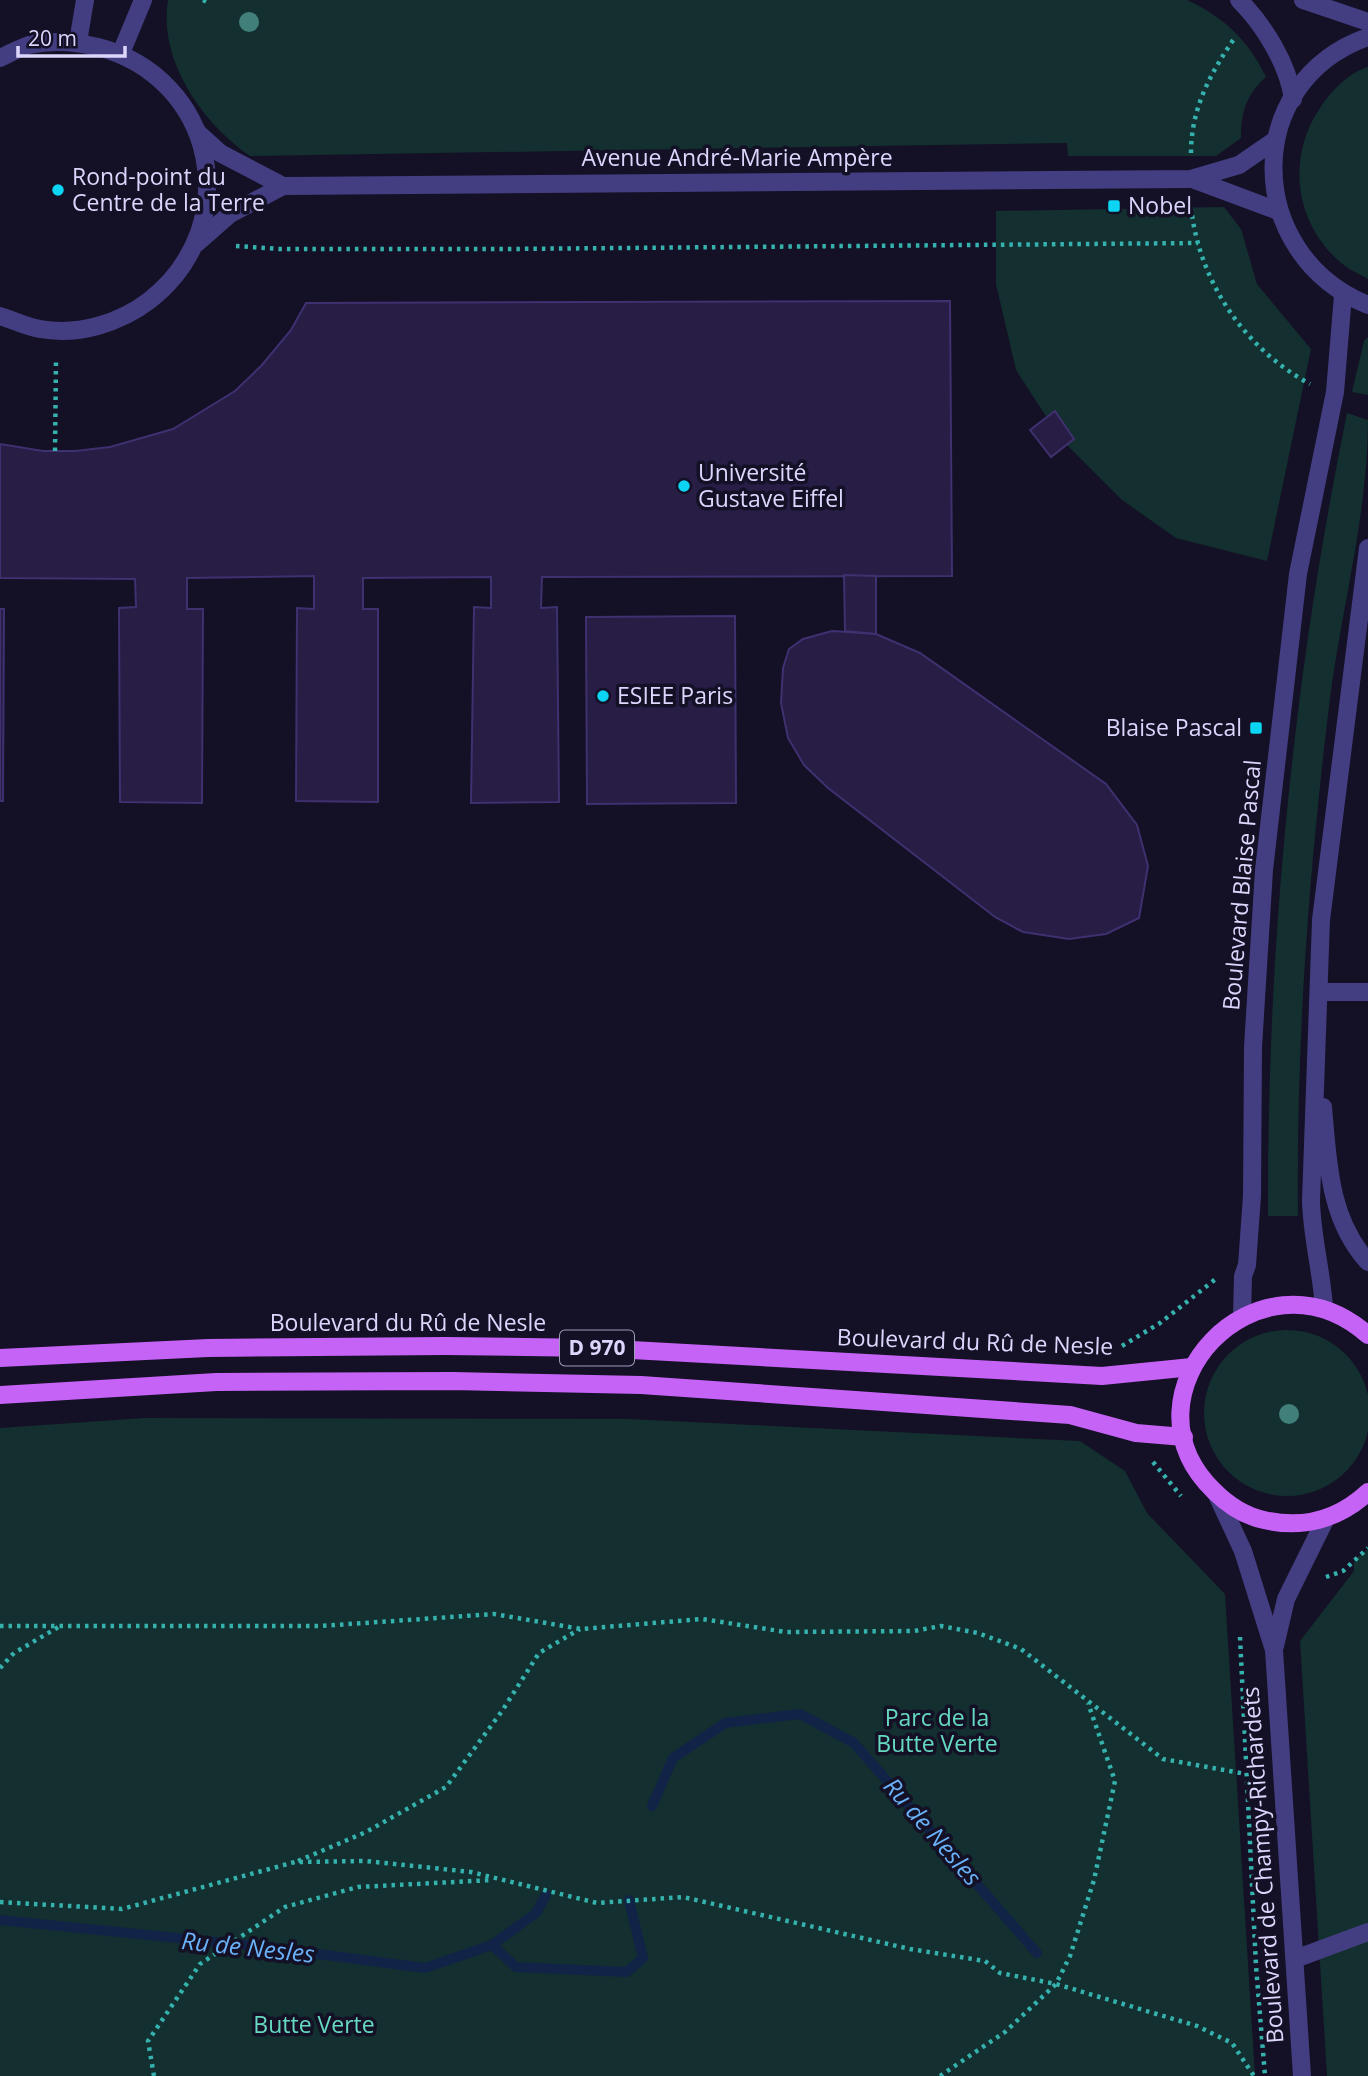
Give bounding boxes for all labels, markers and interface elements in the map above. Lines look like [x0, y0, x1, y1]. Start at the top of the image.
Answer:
scale bar [18, 14, 124, 58]
text: 20 m [28, 24, 77, 52]
street label: Avenue André-Marie Ampère [581, 141, 893, 173]
place label: Rond-point du Centre de la Terre [72, 160, 265, 218]
marker: Rond-point du Centre de la Terre [50, 182, 66, 198]
place label: Nobel [1128, 189, 1192, 221]
marker: Nobel [1106, 198, 1122, 214]
place label: Université Gustave Eiffel [698, 456, 844, 514]
marker: Université Gustave Eiffel [676, 478, 692, 494]
place label: ESIEE Paris [617, 679, 733, 711]
marker: ESIEE Paris [595, 688, 611, 704]
place label: Blaise Pascal [1106, 711, 1242, 743]
marker: Blaise Pascal [1248, 720, 1264, 736]
street label: Boulevard Blaise Pascal [1214, 758, 1268, 1012]
street label: Boulevard du Rû de Nesle [270, 1306, 546, 1338]
street label: Boulevard du Rû de Nesle [836, 1320, 1114, 1362]
road number: D 970 [560, 1330, 634, 1366]
street label: Boulevard de Champy-Richardets [1234, 1686, 1290, 2044]
park label: Parc de la Butte Verte [876, 1701, 998, 1759]
water label: Ru de Nesles [877, 1770, 989, 1892]
water label: Ru de Nesles [180, 1923, 316, 1970]
park label: Butte Verte [253, 2008, 375, 2040]

